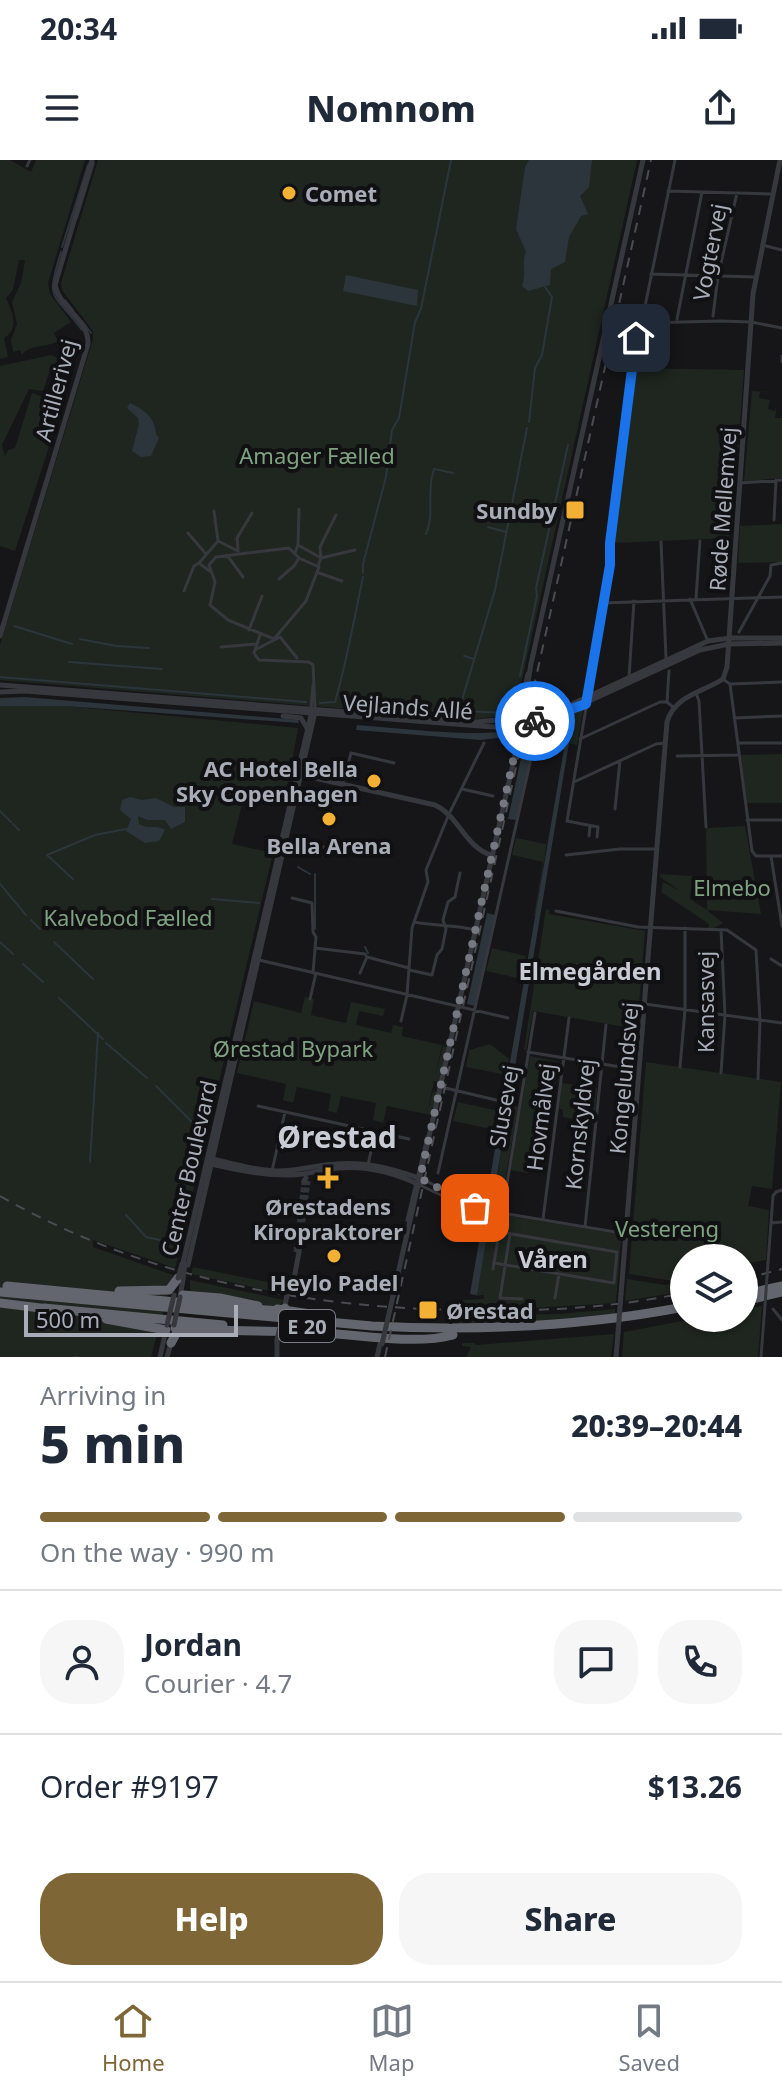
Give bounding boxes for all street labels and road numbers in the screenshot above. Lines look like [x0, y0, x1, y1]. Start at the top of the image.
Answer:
street label: Vogtervej [685, 201, 733, 303]
street label: Artillerivej [27, 336, 83, 444]
street label: Røde Mellemvej [701, 426, 743, 592]
street label: Vejlands Allé [342, 686, 474, 726]
street label: Kansasvej [690, 951, 720, 1053]
street label: Kongelundsvej [601, 1001, 645, 1155]
street label: Kornskyldvej [557, 1057, 601, 1191]
street label: Hovmålvej [519, 1061, 561, 1173]
street label: Slusevej [481, 1062, 525, 1150]
street label: Center Boulevard [153, 1077, 223, 1259]
road number: E 20 [279, 1310, 335, 1342]

